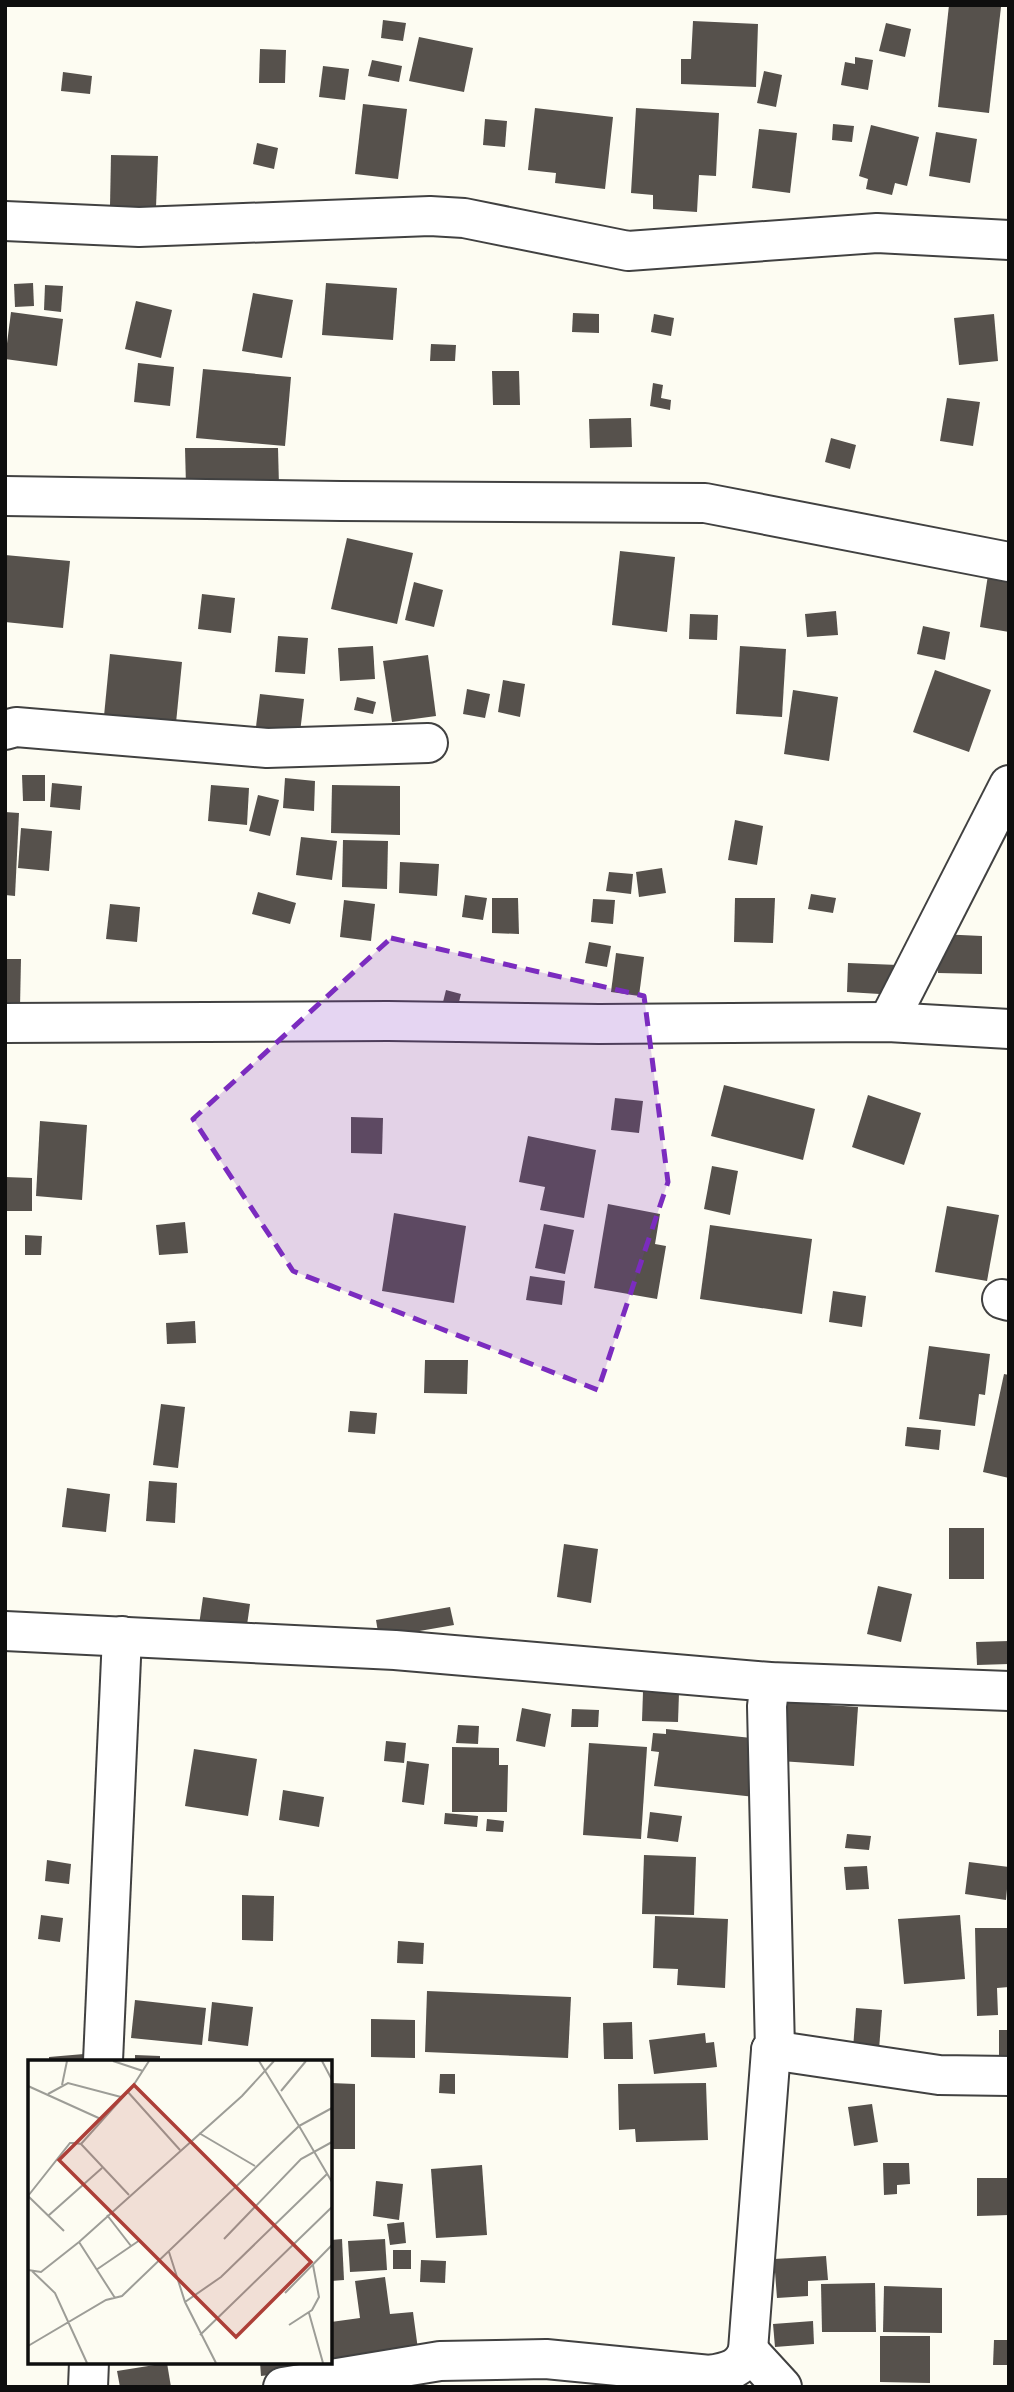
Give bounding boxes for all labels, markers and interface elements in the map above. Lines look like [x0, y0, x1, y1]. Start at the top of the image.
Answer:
inset map [28, 2060, 332, 2364]

